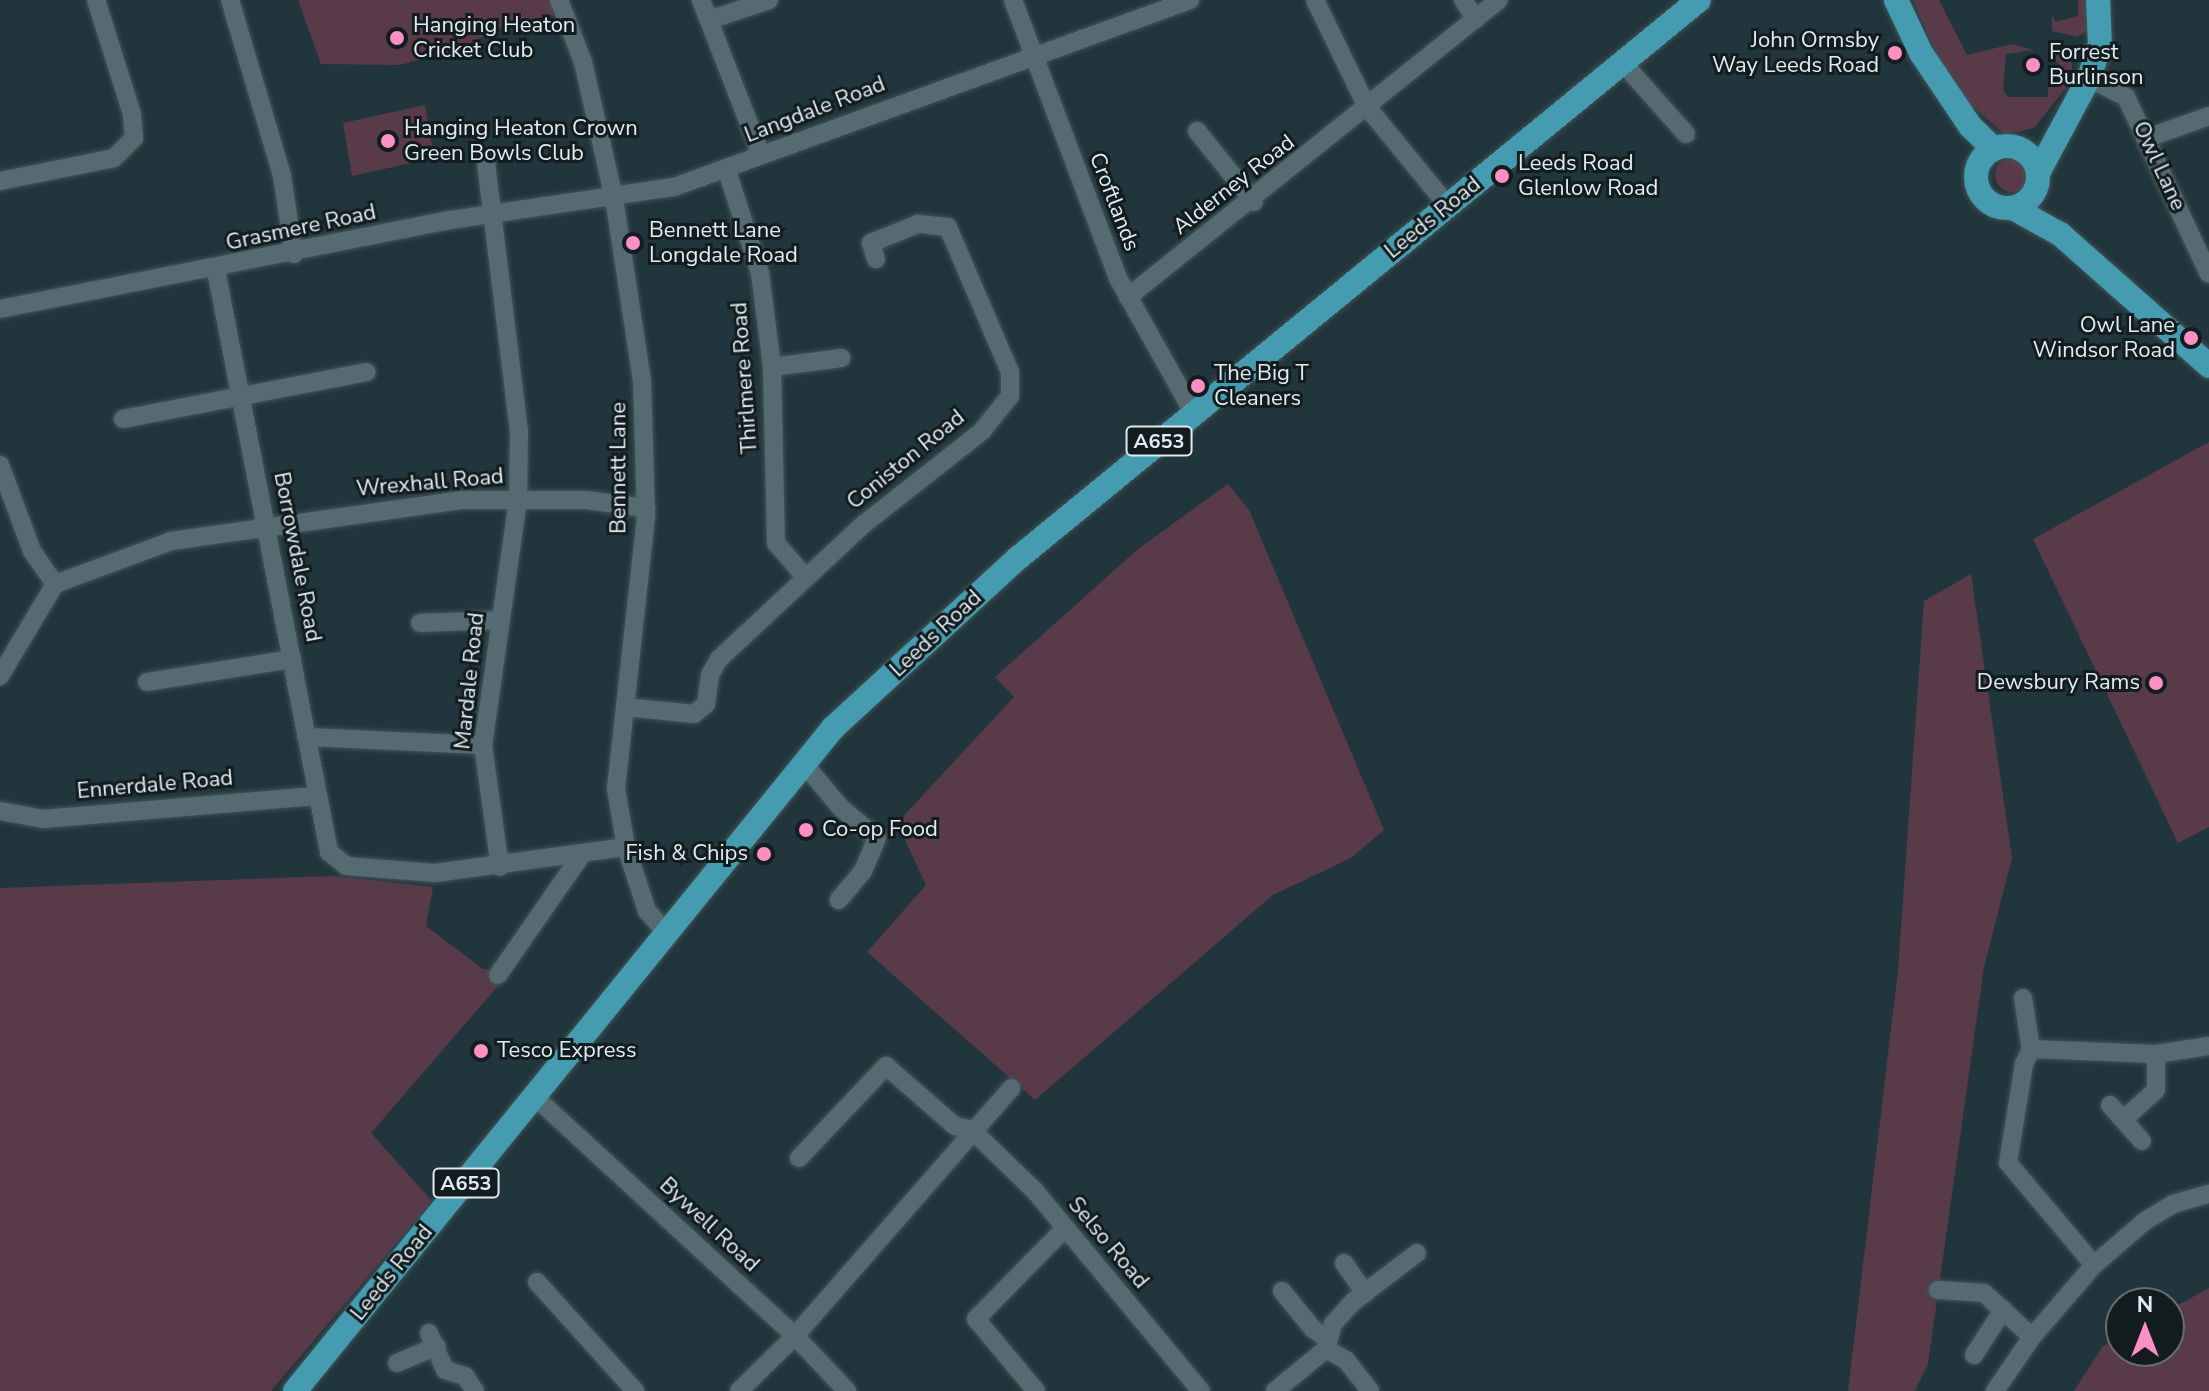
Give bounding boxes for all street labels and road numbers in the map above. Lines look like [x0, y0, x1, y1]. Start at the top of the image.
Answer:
street label: Langdale Road [741, 71, 889, 149]
street label: Owl Lane [2127, 117, 2191, 215]
street label: Alderney Road [1168, 129, 1300, 241]
street label: Croftlands [1083, 149, 1145, 255]
street label: Leeds Road [1380, 171, 1486, 265]
street label: Grasmere Road [224, 199, 378, 257]
street label: Thirlmere Road [727, 301, 763, 455]
street label: Bennett Lane [606, 402, 632, 534]
street label: Coniston Road [842, 405, 970, 515]
road number: A653 [1125, 425, 1193, 457]
street label: Wrexhall Road [355, 463, 505, 503]
street label: Borrowdale Road [268, 470, 326, 644]
street label: Leeds Road [885, 585, 987, 683]
street label: Mardale Road [450, 611, 490, 751]
street label: Ennerdale Road [76, 765, 234, 805]
road number: A653 [432, 1167, 500, 1199]
street label: Bywell Road [654, 1172, 764, 1278]
street label: Selso Road [1062, 1192, 1154, 1294]
street label: Leeds Road [345, 1220, 439, 1326]

